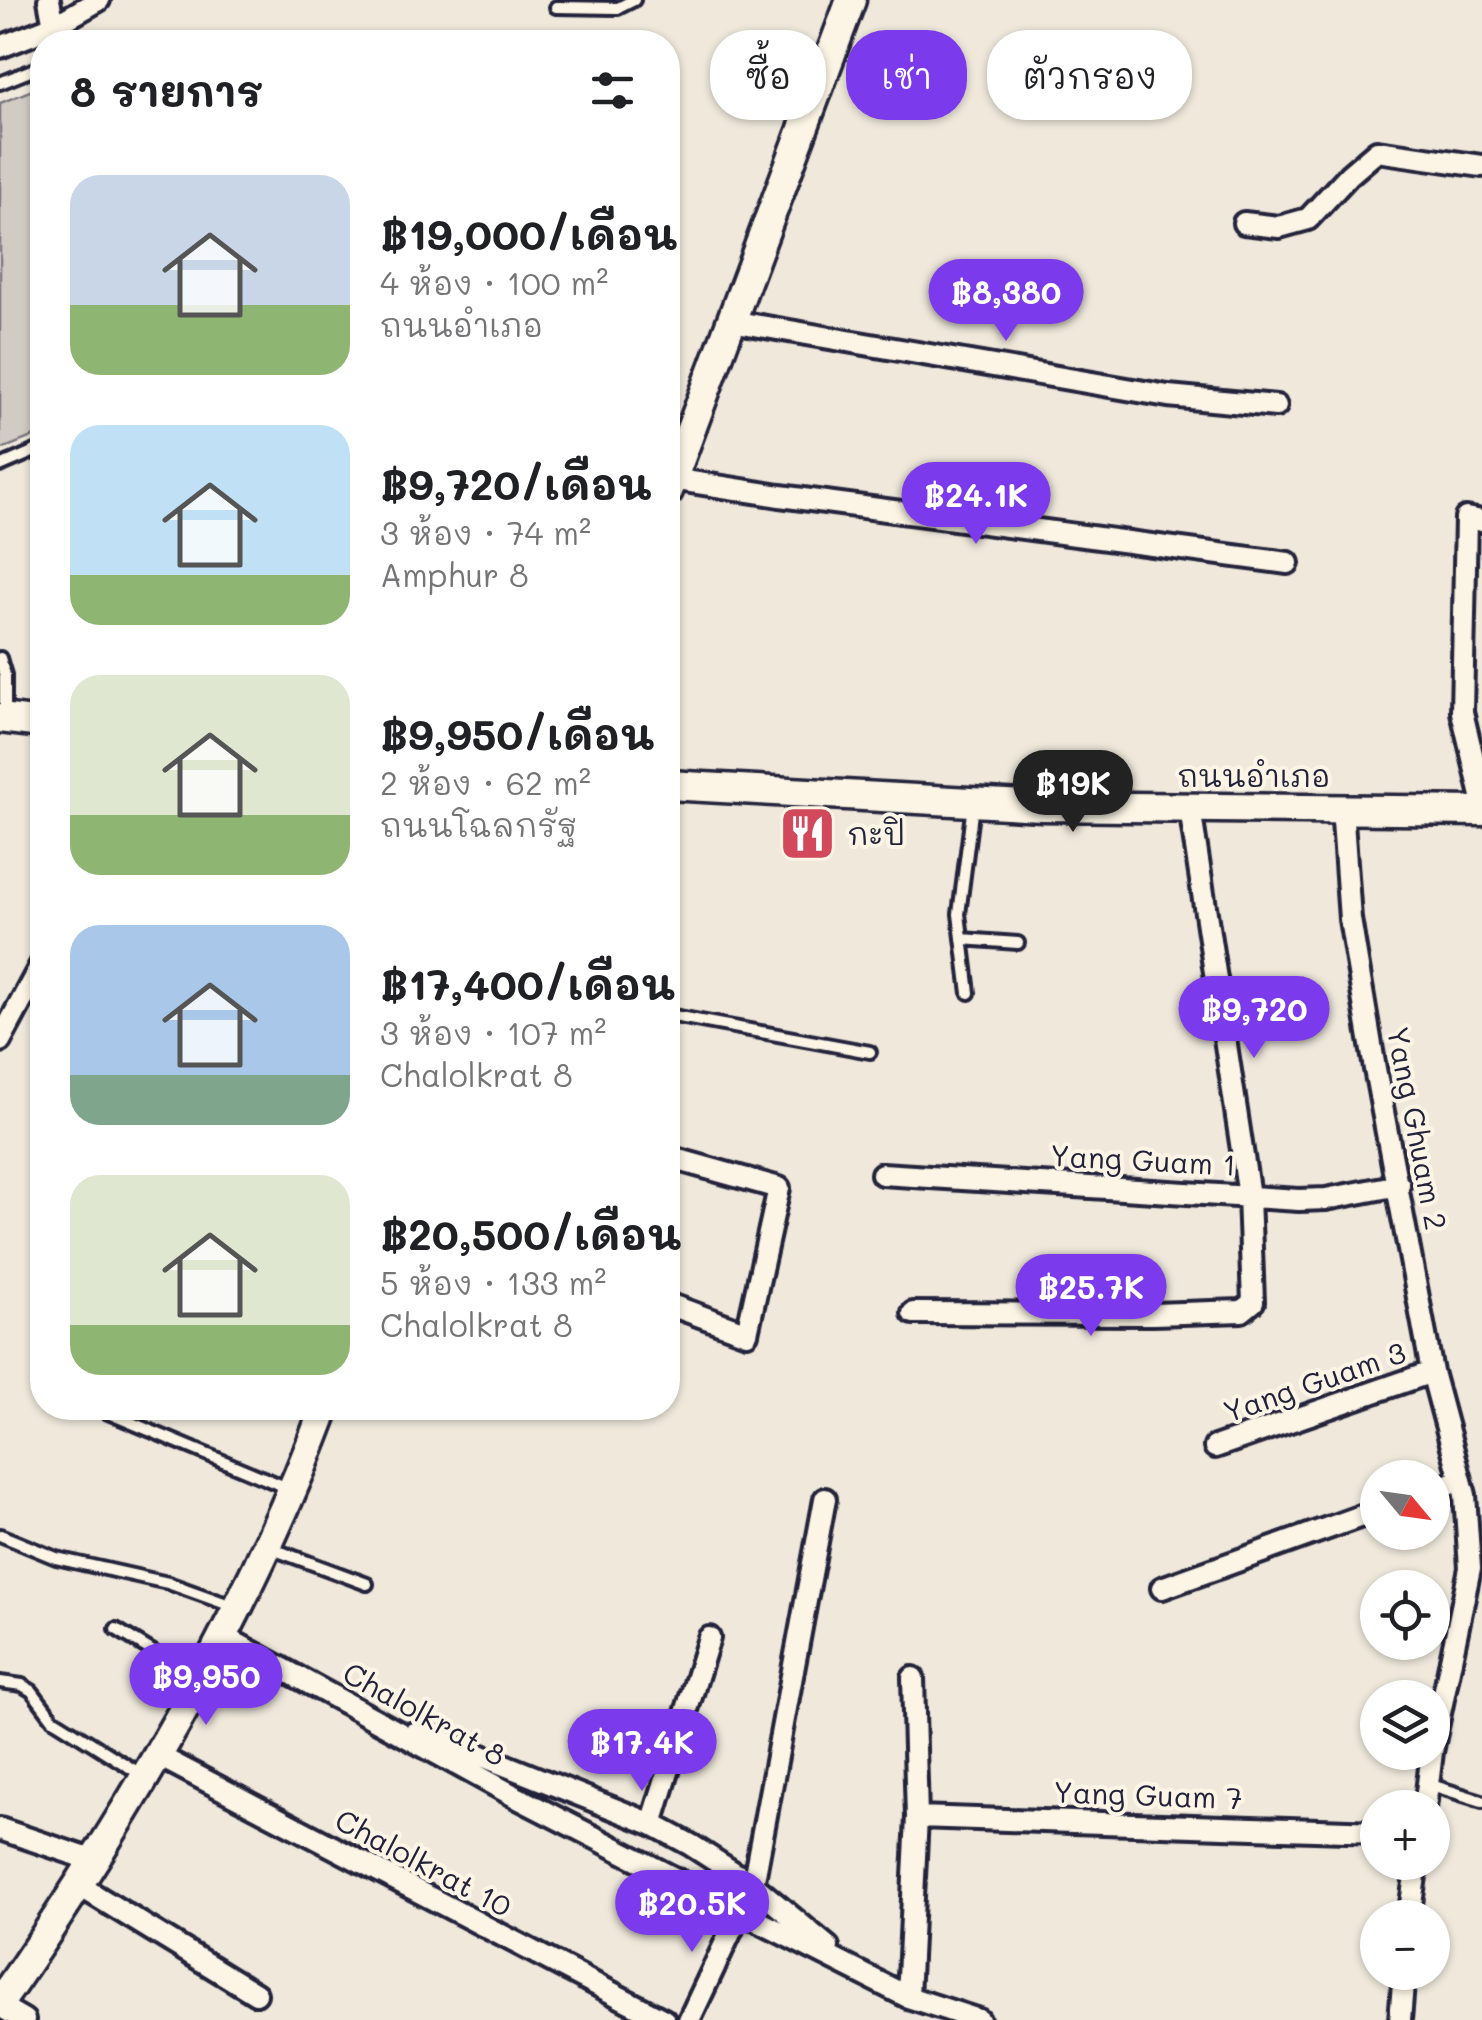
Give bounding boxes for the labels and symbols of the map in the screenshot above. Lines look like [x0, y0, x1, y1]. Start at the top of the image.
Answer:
pin: ฿8,380 [925, 259, 1087, 344]
pin: ฿24.1K [895, 462, 1057, 547]
pin: ฿19K [1014, 750, 1132, 835]
street label: ถนนอำเภอ [1177, 755, 1331, 795]
restaurant icon: กะปิ [778, 803, 838, 863]
place label: กะปิ [847, 813, 905, 853]
pin: ฿9,720 [1173, 976, 1335, 1061]
street label: Yang Ghuam 2 [1379, 1023, 1457, 1233]
street label: Yang Guam 1 [1049, 1134, 1237, 1184]
pin: ฿25.7K [1010, 1254, 1172, 1339]
street label: Yang Guam 3 [1217, 1331, 1411, 1431]
north arrow [1360, 1460, 1450, 1550]
pin: ฿9,950 [125, 1643, 287, 1728]
street label: Chalolkrat 8 [336, 1652, 514, 1774]
pin: ฿17.4K [561, 1709, 723, 1794]
street label: Yang Guam 7 [1053, 1771, 1243, 1817]
street label: Chalolkrat 10 [329, 1799, 519, 1925]
pin: ฿20.5K [611, 1870, 773, 1955]

